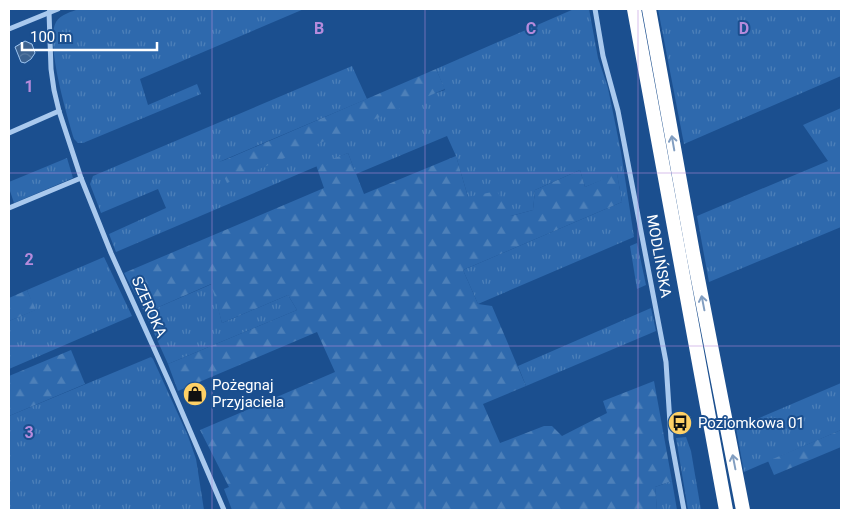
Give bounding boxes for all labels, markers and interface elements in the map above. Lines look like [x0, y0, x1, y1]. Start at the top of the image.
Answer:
text: B [314, 19, 324, 38]
text: C [526, 19, 536, 38]
text: D [739, 19, 749, 38]
scale bar [22, 20, 158, 52]
text: 100 m [30, 28, 72, 46]
text: 1 [24, 77, 34, 96]
one-way arrow [668, 136, 677, 152]
street label: MODLIŃSKA [643, 213, 675, 299]
text: 2 [24, 250, 34, 269]
street label: SZEROKA [128, 274, 171, 341]
one-way arrow [697, 295, 707, 311]
place label: Pożegnaj Przyjaciela [212, 376, 284, 411]
shop icon: Pożegnaj Przyjaciela [182, 381, 208, 407]
bus stop icon: Poziomkowa 01 [667, 410, 693, 436]
place label: Poziomkowa 01 [698, 414, 805, 432]
text: 3 [24, 423, 34, 442]
one-way arrow [728, 455, 738, 471]

